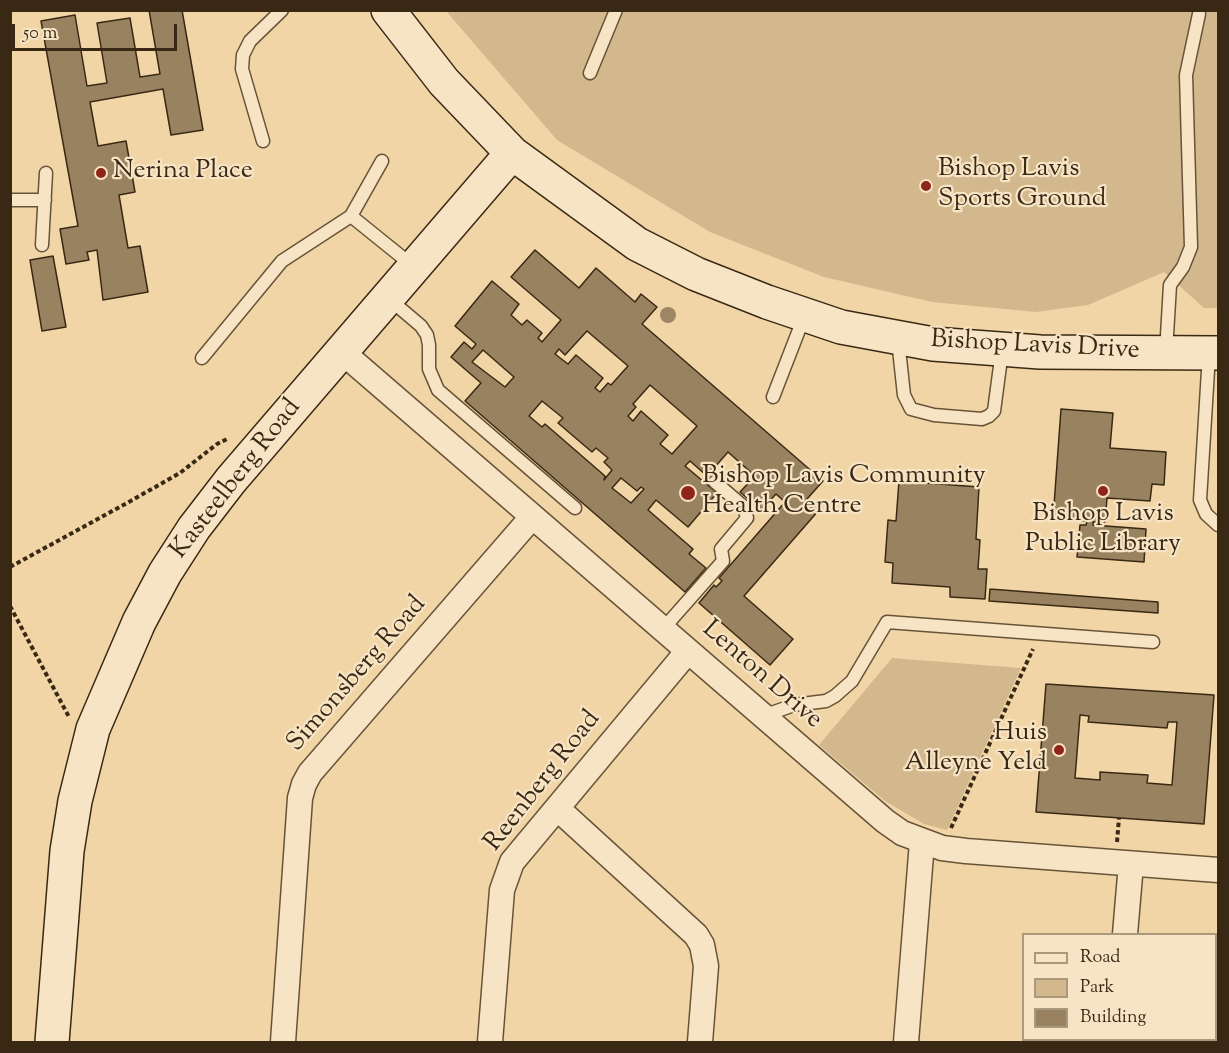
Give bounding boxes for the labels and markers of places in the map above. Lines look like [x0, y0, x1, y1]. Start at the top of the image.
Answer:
place label: Bishop Lavis Sports Ground [938, 155, 1107, 216]
place label: Nerina Place [113, 157, 253, 189]
marker: Nerina Place [94, 166, 108, 180]
marker: Bishop Lavis Sports Ground [919, 179, 933, 193]
place label: Bishop Lavis Community Health Centre [702, 462, 986, 524]
marker: Bishop Lavis Community Health Centre [679, 484, 697, 502]
marker: Bishop Lavis Public Library [1096, 484, 1110, 498]
place label: Bishop Lavis Public Library [1025, 500, 1181, 562]
place label: Huis Alleyne Yeld [905, 719, 1047, 780]
marker: Huis Alleyne Yeld [1052, 743, 1066, 757]

